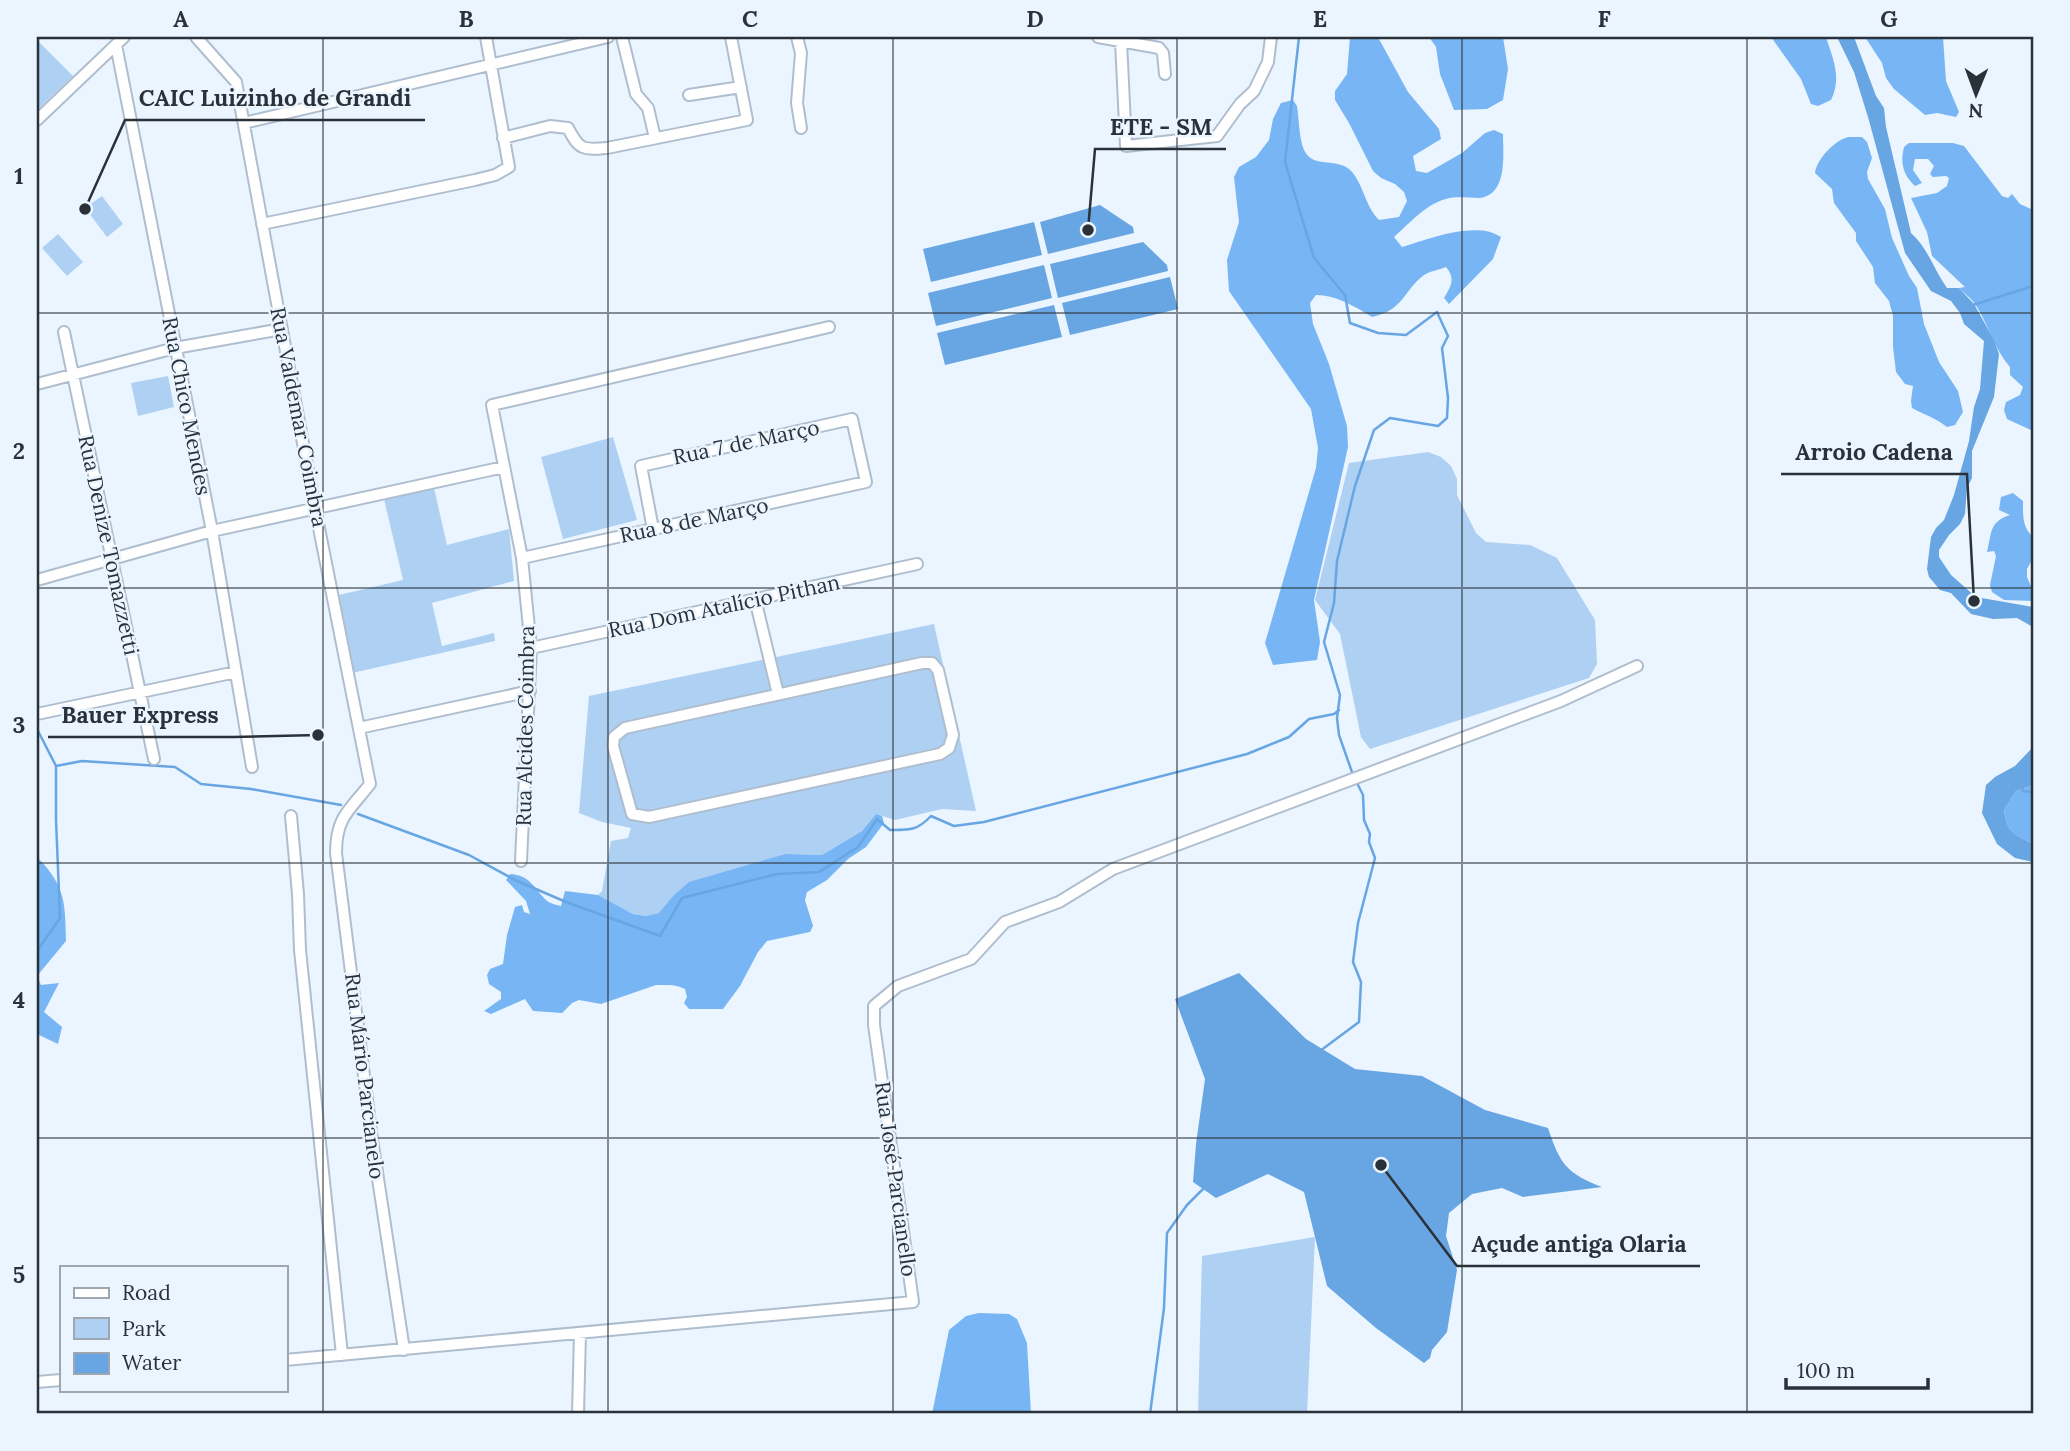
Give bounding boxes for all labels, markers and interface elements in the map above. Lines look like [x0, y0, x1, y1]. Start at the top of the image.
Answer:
text: A [173, 4, 189, 33]
text: B [458, 4, 474, 33]
text: C [742, 4, 758, 33]
text: D [1026, 4, 1044, 33]
text: E [1313, 4, 1327, 33]
text: F [1597, 4, 1611, 33]
text: G [1880, 4, 1898, 33]
north arrow [1940, 60, 2010, 130]
callout: CAIC Luizinho de Grandi [125, 76, 425, 120]
text: CAIC Luizinho de Grandi [139, 83, 411, 112]
text: N [1968, 99, 1983, 123]
callout: ETE - SM [1095, 105, 1226, 149]
text: ETE - SM [1110, 112, 1212, 141]
text: 1 [14, 161, 24, 190]
street label: Rua Valdemar Coimbra [264, 305, 334, 530]
street label: Rua Chico Mendes [156, 315, 218, 497]
street label: Rua 7 de Março [670, 413, 822, 471]
callout: Arroio Cadena [1781, 430, 1967, 474]
street label: Rua Denize Tomazzetti [72, 432, 146, 658]
text: 2 [13, 436, 25, 465]
text: Arroio Cadena [1795, 437, 1953, 466]
street label: Rua 8 de Março [617, 491, 771, 549]
street label: Rua Dom Atalício Pithan [606, 568, 842, 644]
street label: Rua Alcides Coimbra [510, 625, 540, 827]
callout: Bauer Express [48, 693, 233, 737]
text: Bauer Express [61, 700, 219, 729]
text: 3 [13, 710, 25, 739]
street label: Rua Mário Parcianelo [339, 971, 391, 1181]
text: 4 [13, 985, 25, 1014]
street label: Rua José Parcianello [869, 1080, 923, 1278]
callout: Açude antiga Olaria [1457, 1222, 1700, 1266]
text: Açude antiga Olaria [1472, 1229, 1686, 1258]
text: 5 [13, 1260, 25, 1289]
legend [60, 1266, 287, 1392]
text: Road [122, 1279, 171, 1306]
text: Park [122, 1315, 166, 1342]
scale bar [1786, 1346, 1928, 1390]
text: Water [122, 1349, 181, 1376]
text: 100 m [1797, 1357, 1855, 1384]

